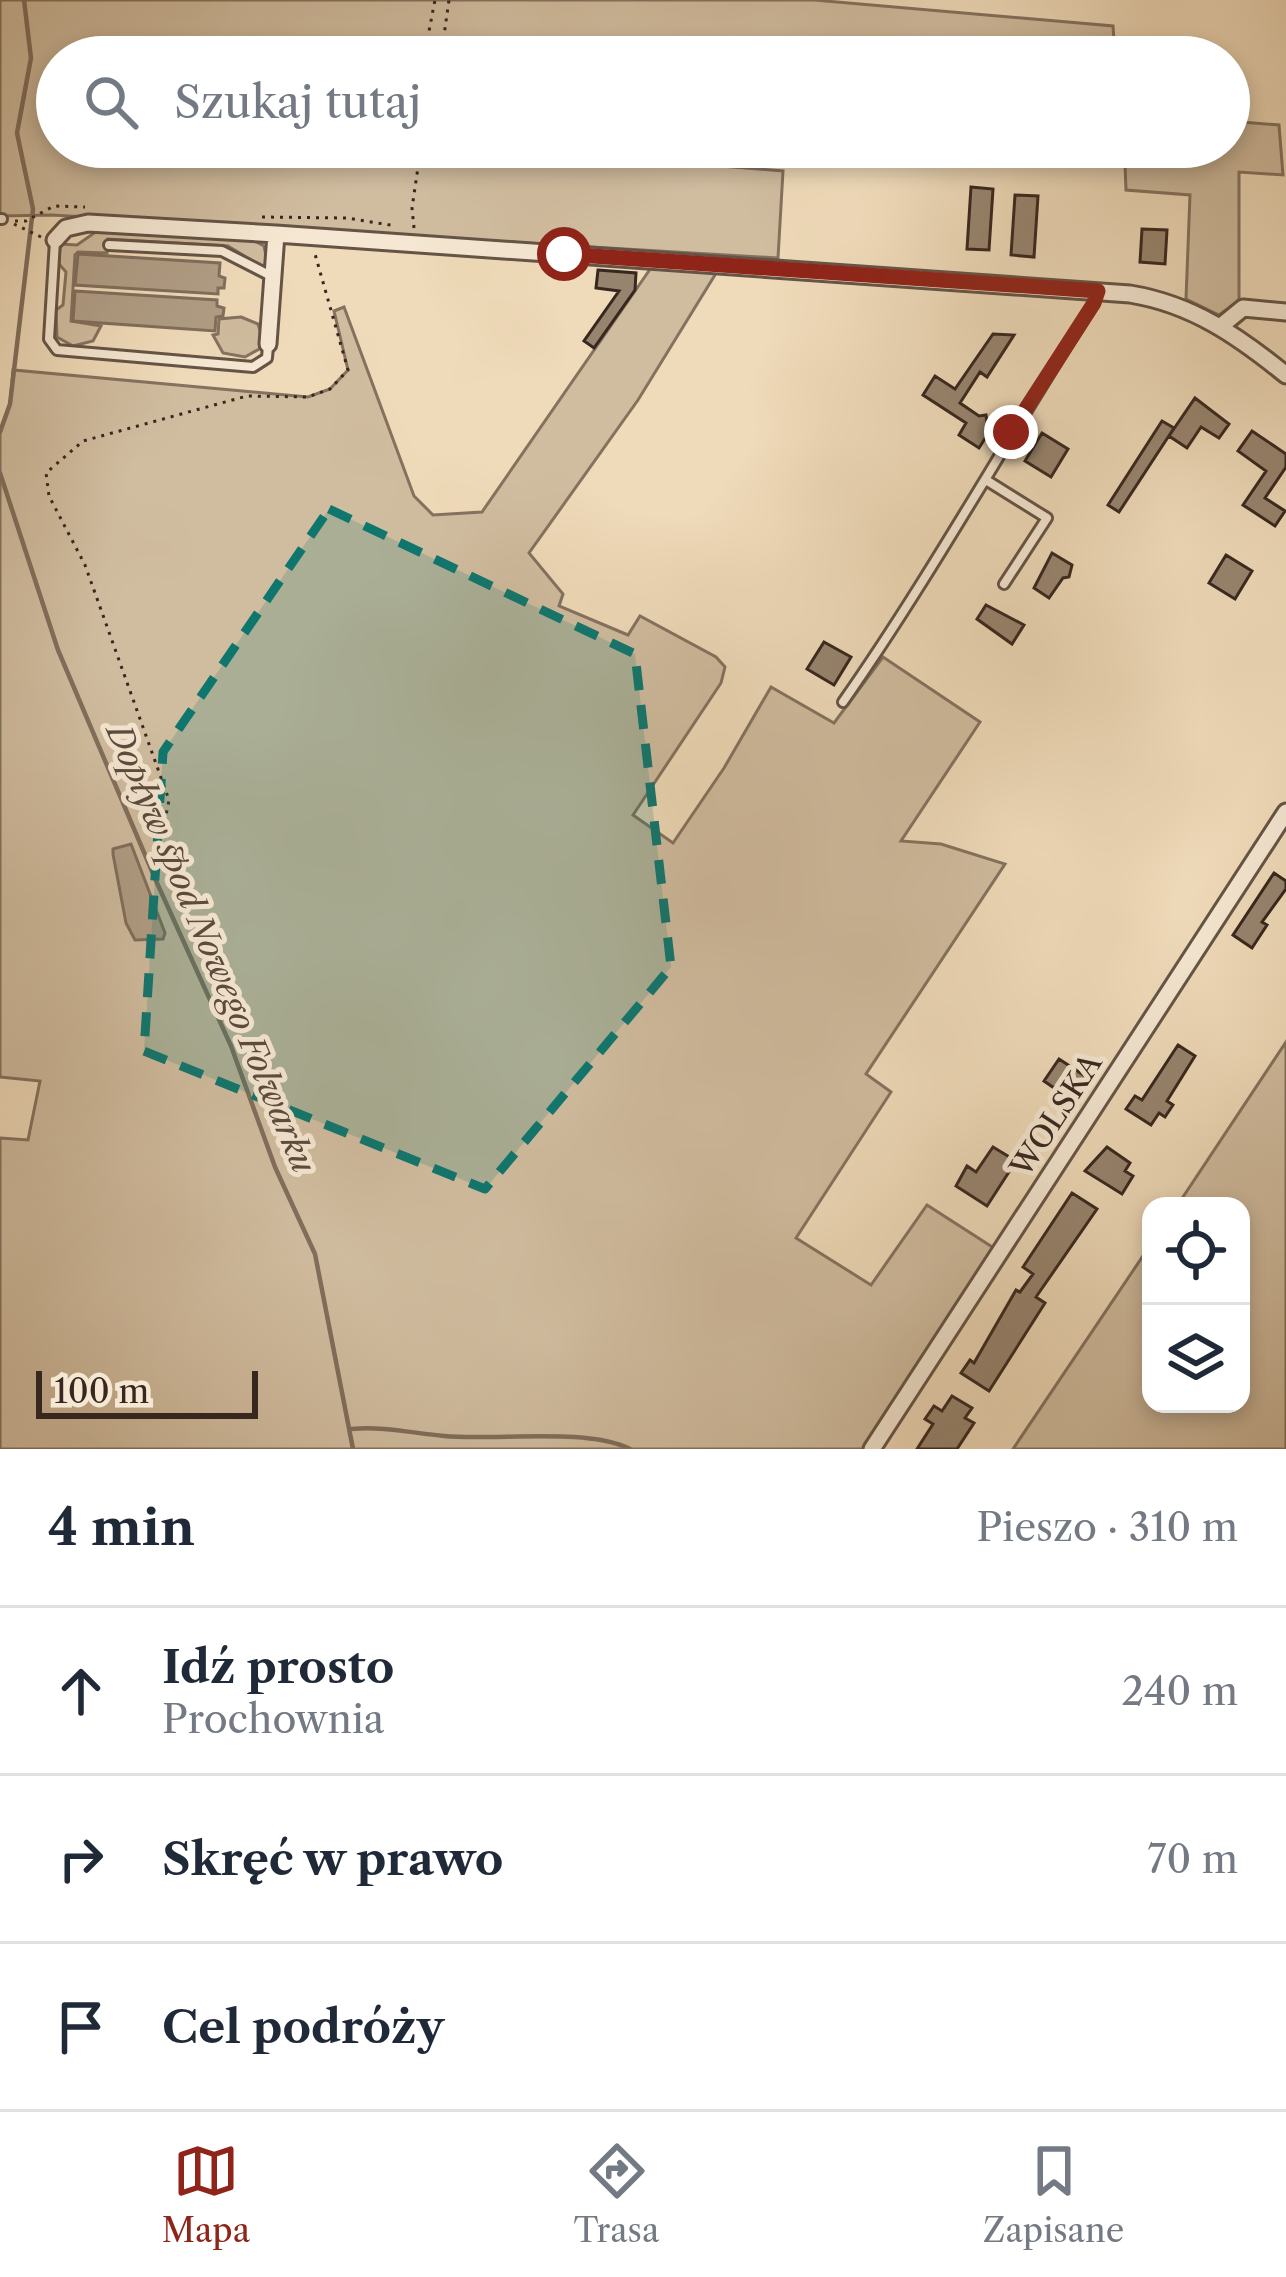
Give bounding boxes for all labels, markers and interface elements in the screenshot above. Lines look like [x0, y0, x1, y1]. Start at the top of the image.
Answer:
search box [36, 36, 1250, 168]
icon: search [78, 69, 144, 135]
text: Szukaj tutaj [174, 74, 421, 130]
route start [537, 227, 591, 281]
route end [984, 405, 1038, 459]
water label: Dopływ spod Nowego Folwarku [96, 715, 325, 1179]
street label: WOLSKA [1002, 1046, 1110, 1184]
map controls [1142, 1197, 1250, 1413]
button: locate [1142, 1197, 1250, 1305]
button: layers [1142, 1305, 1250, 1413]
scale bar [36, 1365, 258, 1418]
text: 100 m [54, 1371, 149, 1412]
text: 4 min [48, 1496, 195, 1558]
text: Pieszo · 310 m [977, 1503, 1238, 1551]
text: Idź prosto [162, 1639, 394, 1695]
icon: ahead [48, 1658, 114, 1724]
text: 240 m [1122, 1667, 1238, 1715]
text: Prochownia [162, 1695, 384, 1743]
icon: right [48, 1826, 114, 1892]
text: Skręć w prawo [162, 1831, 503, 1887]
text: 70 m [1147, 1835, 1238, 1883]
icon: arrive [48, 1994, 114, 2060]
text: Cel podróży [162, 1999, 444, 2055]
tab: Mapa [162, 2138, 250, 2251]
tab: Trasa [574, 2138, 659, 2251]
tab: Zapisane [983, 2138, 1124, 2251]

